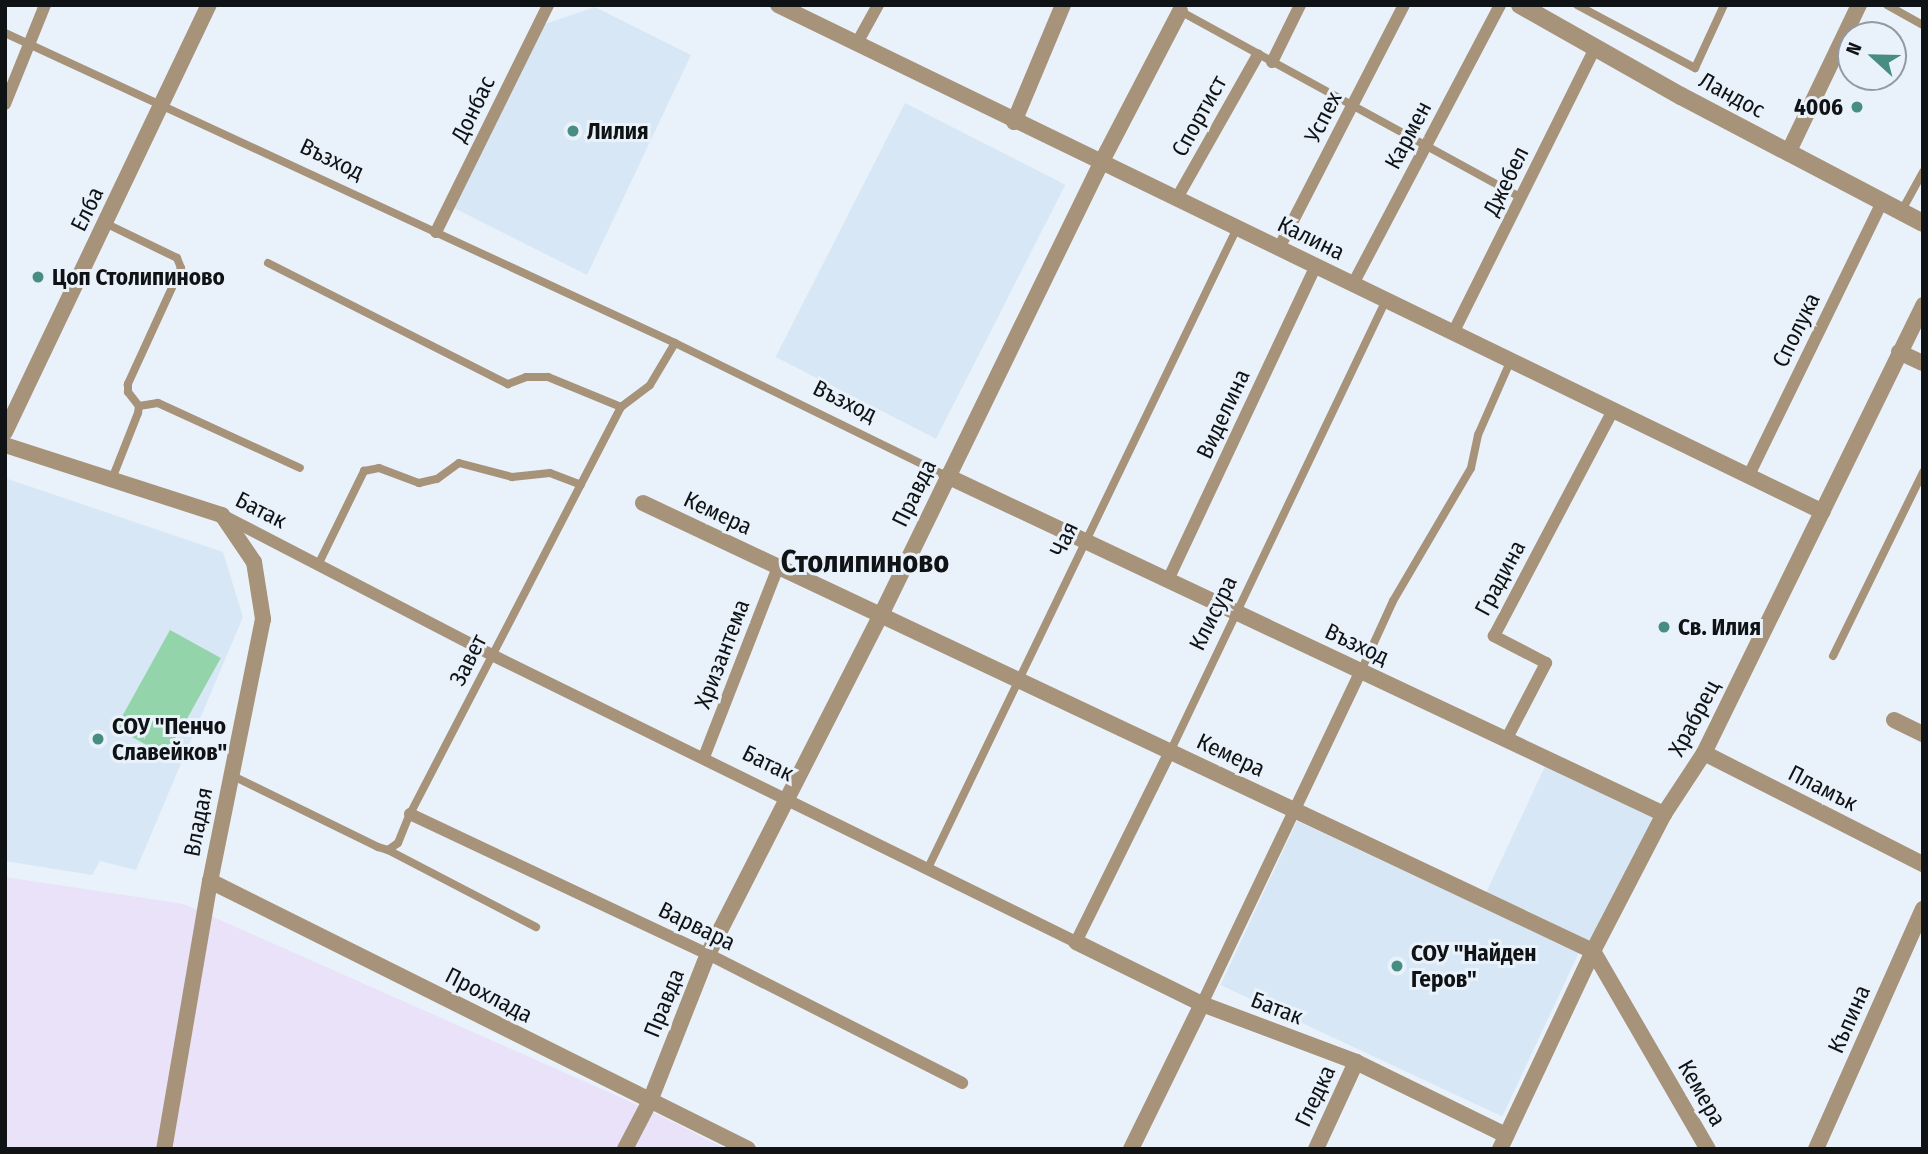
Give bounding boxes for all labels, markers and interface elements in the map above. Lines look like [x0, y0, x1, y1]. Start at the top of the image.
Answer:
north arrow [1837, 21, 1907, 91]
text: N [1841, 39, 1867, 58]
street label: Ландос [1694, 66, 1770, 124]
street label: Донбас [445, 71, 501, 147]
street label: Спортист [1166, 71, 1232, 161]
street label: Успех [1299, 87, 1347, 147]
place label: 4006 [1794, 93, 1843, 121]
street label: Кармен [1379, 96, 1437, 174]
marker: 4006 [1849, 99, 1865, 115]
place label: Лилия [587, 117, 649, 145]
marker: Лилия [565, 123, 581, 139]
street label: Възход [296, 132, 368, 186]
street label: Джебел [1477, 142, 1535, 220]
street label: Елба [65, 182, 109, 236]
street label: Калина [1273, 210, 1349, 266]
place label: Цоп Столипиново [52, 263, 225, 291]
marker: Цоп Столипиново [30, 269, 46, 285]
street label: Сполука [1766, 288, 1826, 372]
street label: Виделина [1190, 365, 1256, 463]
street label: Възход [809, 374, 881, 428]
street label: Правда [886, 455, 942, 531]
street label: Кемера [680, 485, 756, 541]
street label: Батак [231, 486, 291, 534]
street label: Чая [1044, 517, 1084, 561]
street label: Градина [1469, 536, 1531, 620]
district label: Столипиново [781, 544, 949, 580]
street label: Клисура [1183, 571, 1243, 655]
street label: Хризантема [689, 596, 755, 712]
place label: Св. Илия [1678, 613, 1761, 641]
street label: Възход [1321, 617, 1393, 671]
marker: Св. Илия [1656, 619, 1672, 635]
street label: Завет [443, 630, 493, 690]
street label: Храбрец [1663, 675, 1725, 761]
place label: СОУ "Пенчо Славейков" [112, 712, 227, 766]
street label: Кемера [1193, 727, 1269, 783]
marker: СОУ "Пенчо Славейков" [90, 731, 106, 747]
street label: Батак [738, 739, 798, 787]
street label: Пламък [1784, 759, 1862, 817]
street label: Владая [178, 785, 218, 859]
street label: Варвара [654, 896, 740, 956]
place label: СОУ "Найден Геров" [1411, 939, 1536, 993]
marker: СОУ "Найден Геров" [1389, 958, 1405, 974]
street label: Прохлада [441, 961, 537, 1029]
street label: Правда [638, 965, 690, 1041]
street label: Къпина [1822, 981, 1876, 1057]
street label: Батак [1247, 986, 1307, 1030]
street label: Кемера [1672, 1055, 1732, 1131]
street label: Гледка [1289, 1061, 1341, 1131]

